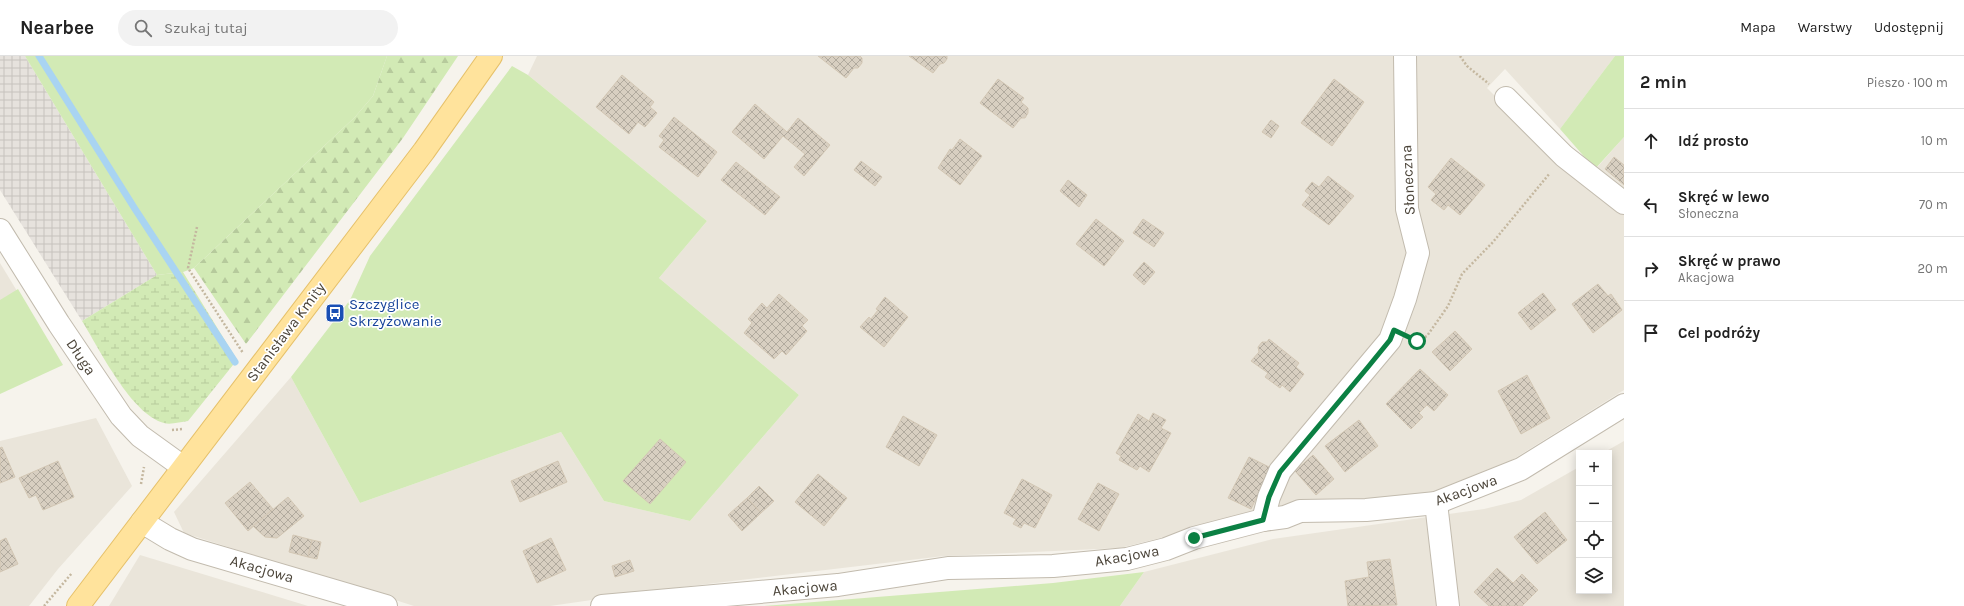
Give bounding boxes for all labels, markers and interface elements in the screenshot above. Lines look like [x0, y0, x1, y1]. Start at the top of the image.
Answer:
search box [118, 10, 398, 46]
text: Nearbee [20, 17, 94, 39]
icon: search [132, 17, 154, 39]
text: Szukaj tutaj [164, 19, 248, 37]
text: Mapa [1740, 19, 1776, 36]
text: Warstwy [1798, 19, 1852, 36]
text: Udostępnij [1874, 19, 1944, 36]
text: 2 min [1640, 72, 1687, 92]
text: Pieszo · 100 m [1867, 75, 1948, 90]
icon: ahead [1640, 130, 1662, 152]
text: Idź prosto [1678, 132, 1749, 150]
text: 10 m [1921, 133, 1948, 148]
street label: Słoneczna [1397, 144, 1419, 216]
text: Skręć w lewo [1678, 188, 1770, 206]
icon: left [1640, 194, 1662, 216]
text: 70 m [1919, 197, 1948, 212]
text: Słoneczna [1678, 206, 1739, 221]
text: Skręć w prawo [1678, 252, 1781, 270]
icon: right [1640, 258, 1662, 280]
text: 20 m [1918, 261, 1948, 276]
text: Akacjowa [1678, 270, 1734, 285]
street label: Stanisława Kmity [243, 279, 329, 385]
place label: Szczyglice Skrzyżowanie [349, 295, 442, 330]
bus stop icon: Szczyglice Skrzyżowanie [324, 302, 346, 324]
icon: arrive [1640, 322, 1662, 344]
text: Cel podróży [1678, 324, 1760, 342]
route start [1408, 332, 1426, 350]
street label: Długa [62, 335, 100, 379]
map controls [1576, 450, 1612, 594]
button: + [1576, 450, 1612, 486]
street label: Akacjowa [1432, 470, 1500, 510]
button: − [1576, 486, 1612, 522]
button: locate [1576, 522, 1612, 558]
route end [1185, 529, 1203, 547]
street label: Akacjowa [1093, 541, 1161, 571]
street label: Akacjowa [228, 551, 296, 587]
button: layers [1576, 558, 1612, 594]
street label: Akacjowa [772, 576, 838, 600]

